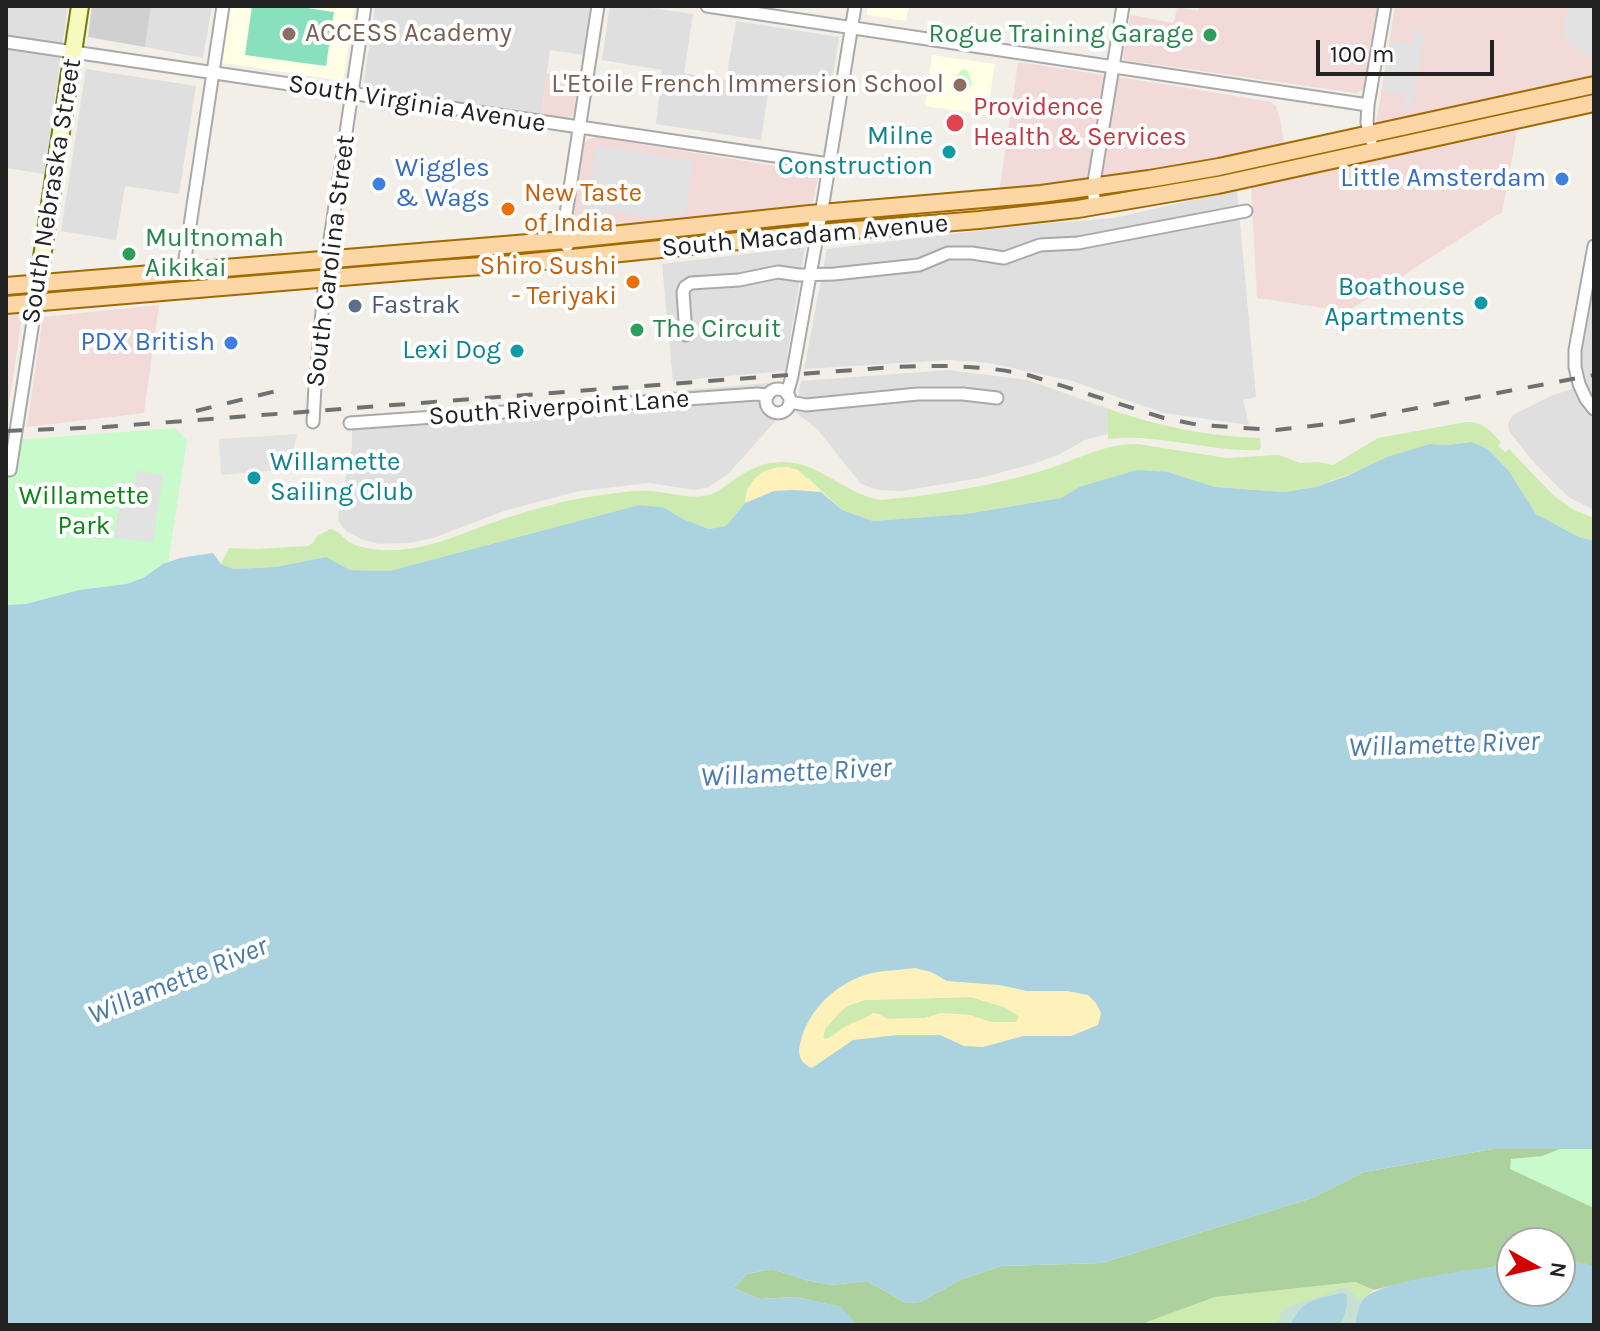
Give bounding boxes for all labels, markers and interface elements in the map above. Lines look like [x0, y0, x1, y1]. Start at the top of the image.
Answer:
place label: ACCESS Academy [305, 18, 512, 50]
place label: Rogue Training Garage [929, 19, 1194, 51]
scale bar [1320, 24, 1498, 74]
marker: ACCESS Academy [280, 25, 298, 43]
marker: Rogue Training Garage [1201, 26, 1219, 44]
text: 100 m [1330, 40, 1395, 68]
street label: South Nebraska Street [16, 56, 88, 326]
street label: South Virginia Avenue [286, 68, 548, 140]
place label: L'Etoile French Immersion School [551, 69, 944, 101]
marker: L'Etoile French Immersion School [951, 76, 969, 94]
place label: Providence Health & Services [973, 92, 1187, 154]
marker: Providence Health & Services [944, 112, 966, 134]
place label: Milne Construction [778, 121, 933, 182]
street label: South Carolina Street [300, 133, 362, 389]
marker: Milne Construction [940, 143, 958, 161]
place label: Wiggles & Wags [395, 153, 490, 214]
place label: Little Amsterdam [1340, 163, 1546, 195]
marker: Little Amsterdam [1553, 170, 1571, 188]
marker: Wiggles & Wags [370, 175, 388, 193]
place label: New Taste of India [524, 178, 642, 240]
marker: New Taste of India [499, 200, 517, 218]
street label: South Macadam Avenue [661, 208, 949, 264]
place label: Multnomah Aikikai [145, 223, 284, 284]
marker: Multnomah Aikikai [120, 245, 138, 263]
place label: Shiro Sushi - Teriyaki [479, 251, 617, 312]
place label: Boathouse Apartments [1325, 272, 1465, 334]
marker: Shiro Sushi - Teriyaki [624, 273, 642, 291]
place label: Fastrak [371, 290, 460, 322]
marker: Boathouse Apartments [1472, 294, 1490, 312]
marker: Fastrak [346, 297, 364, 315]
place label: The Circuit [653, 314, 781, 346]
marker: The Circuit [628, 321, 646, 339]
place label: PDX British [80, 327, 215, 359]
marker: PDX British [222, 334, 240, 352]
place label: Lexi Dog [402, 335, 501, 367]
marker: Lexi Dog [508, 342, 526, 360]
street label: South Riverpoint Lane [428, 383, 690, 433]
place label: Willamette Sailing Club [270, 447, 414, 508]
marker: Willamette Sailing Club [245, 469, 263, 487]
park label: Willamette Park [19, 481, 149, 542]
water label: Willamette River [1348, 725, 1540, 765]
water label: Willamette River [700, 751, 892, 795]
water label: Willamette River [83, 930, 273, 1032]
north arrow [1496, 1227, 1576, 1307]
text: N [1544, 1260, 1572, 1280]

